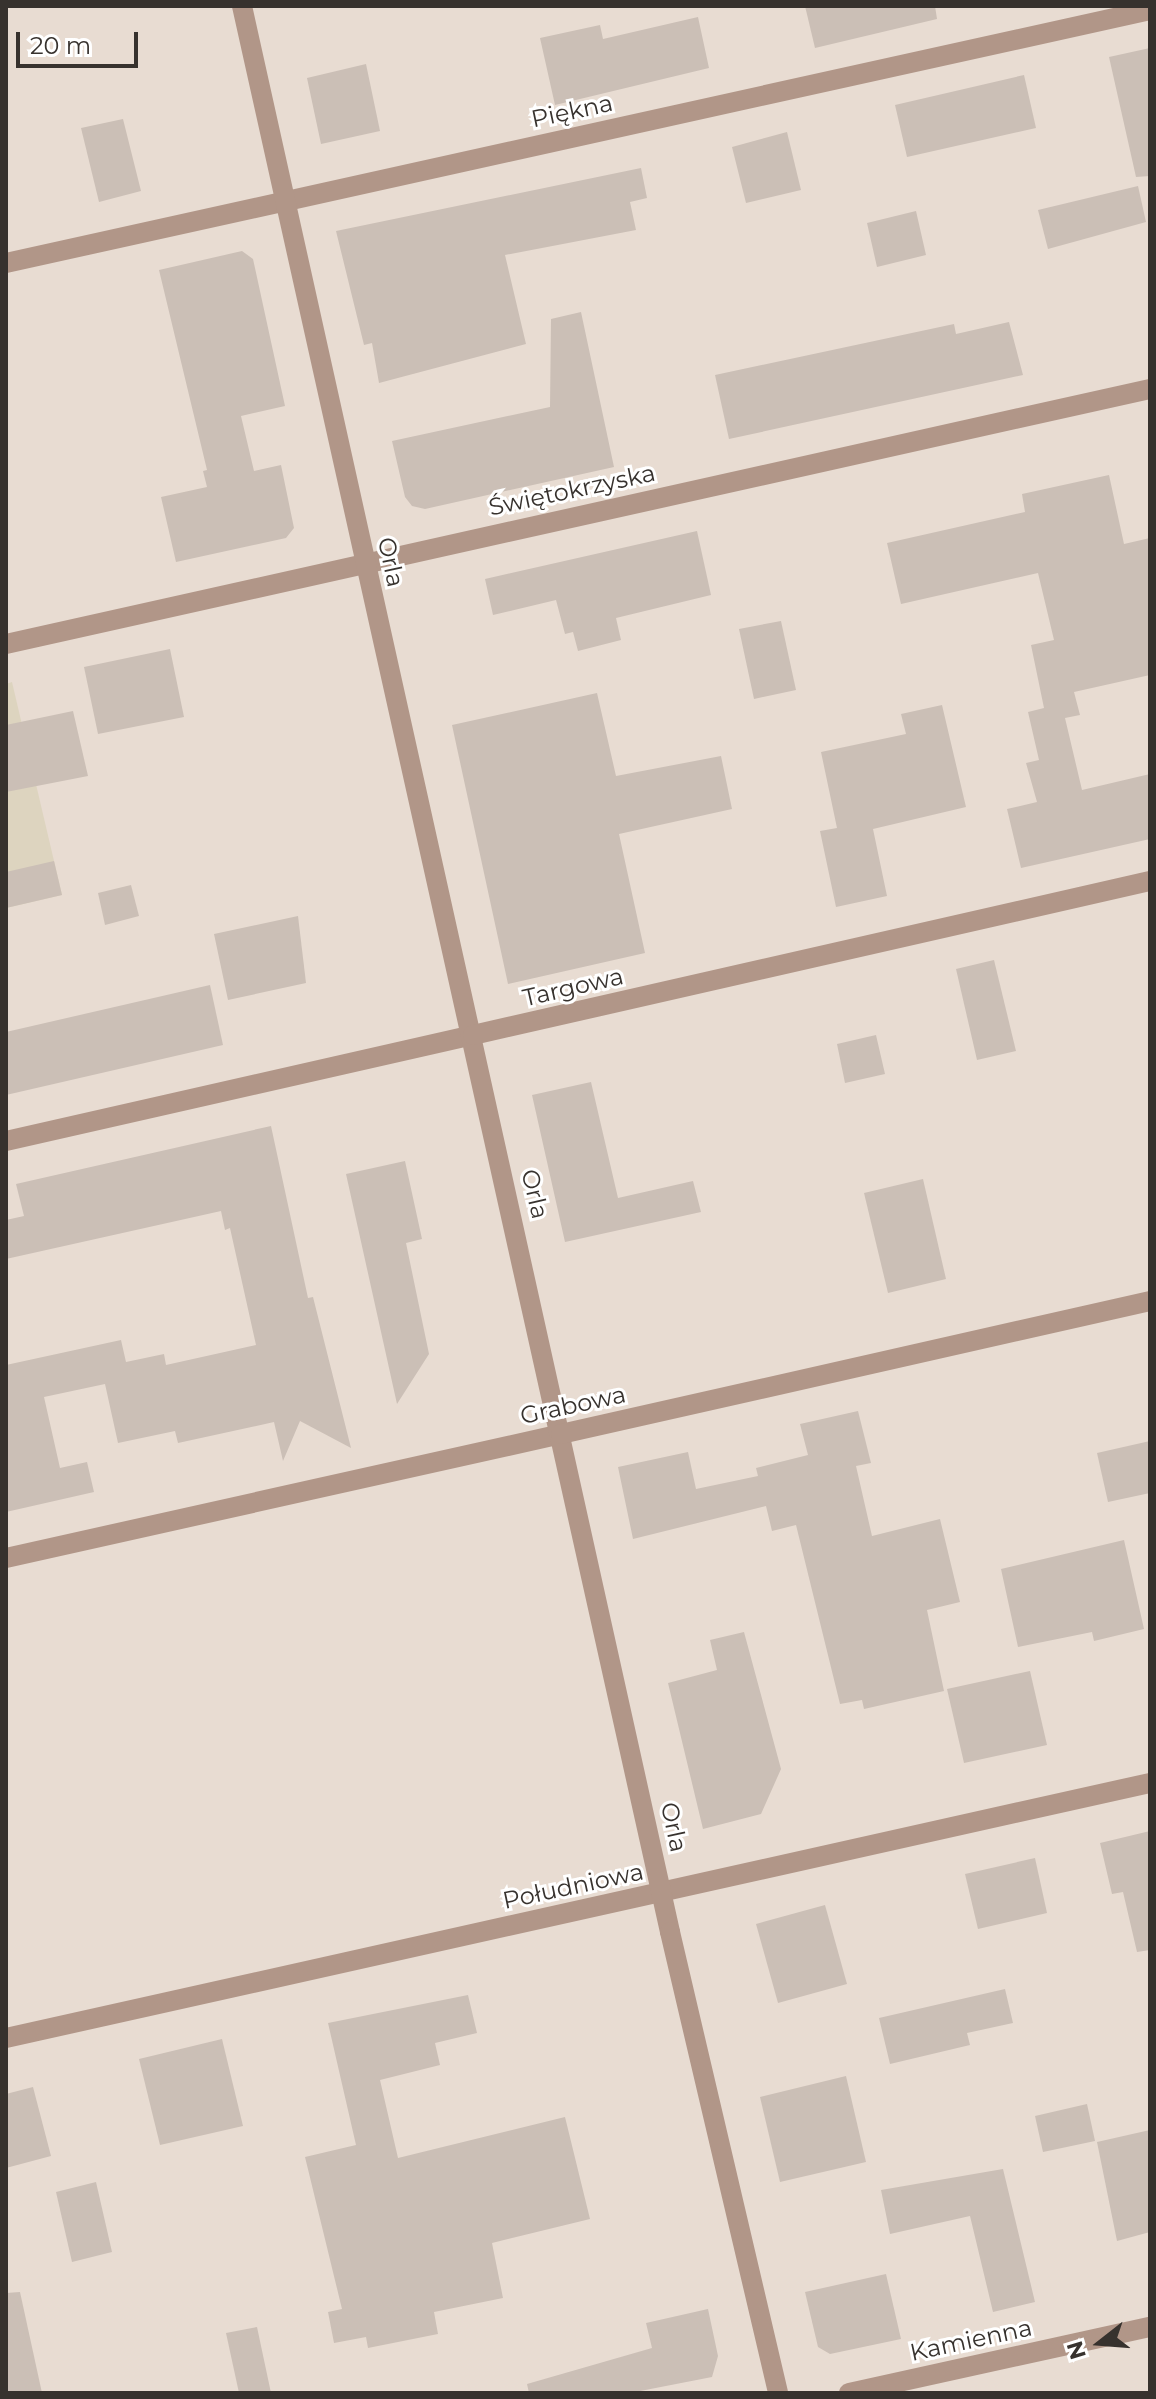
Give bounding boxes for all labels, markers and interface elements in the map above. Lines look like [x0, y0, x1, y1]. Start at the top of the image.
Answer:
scale bar [20, 16, 142, 66]
text: 20 m [30, 31, 91, 60]
street label: Piękna [529, 88, 615, 134]
street label: Świętokrzyska [486, 458, 658, 522]
street label: Orla [372, 534, 410, 590]
street label: Targowa [520, 961, 626, 1013]
street label: Orla [515, 1166, 555, 1222]
street label: Grabowa [518, 1380, 628, 1430]
street label: Orla [655, 1799, 693, 1855]
street label: Południowa [500, 1857, 646, 1915]
north arrow [1060, 2303, 1140, 2383]
street label: Kamienna [907, 2313, 1035, 2367]
text: N [1061, 2338, 1092, 2363]

